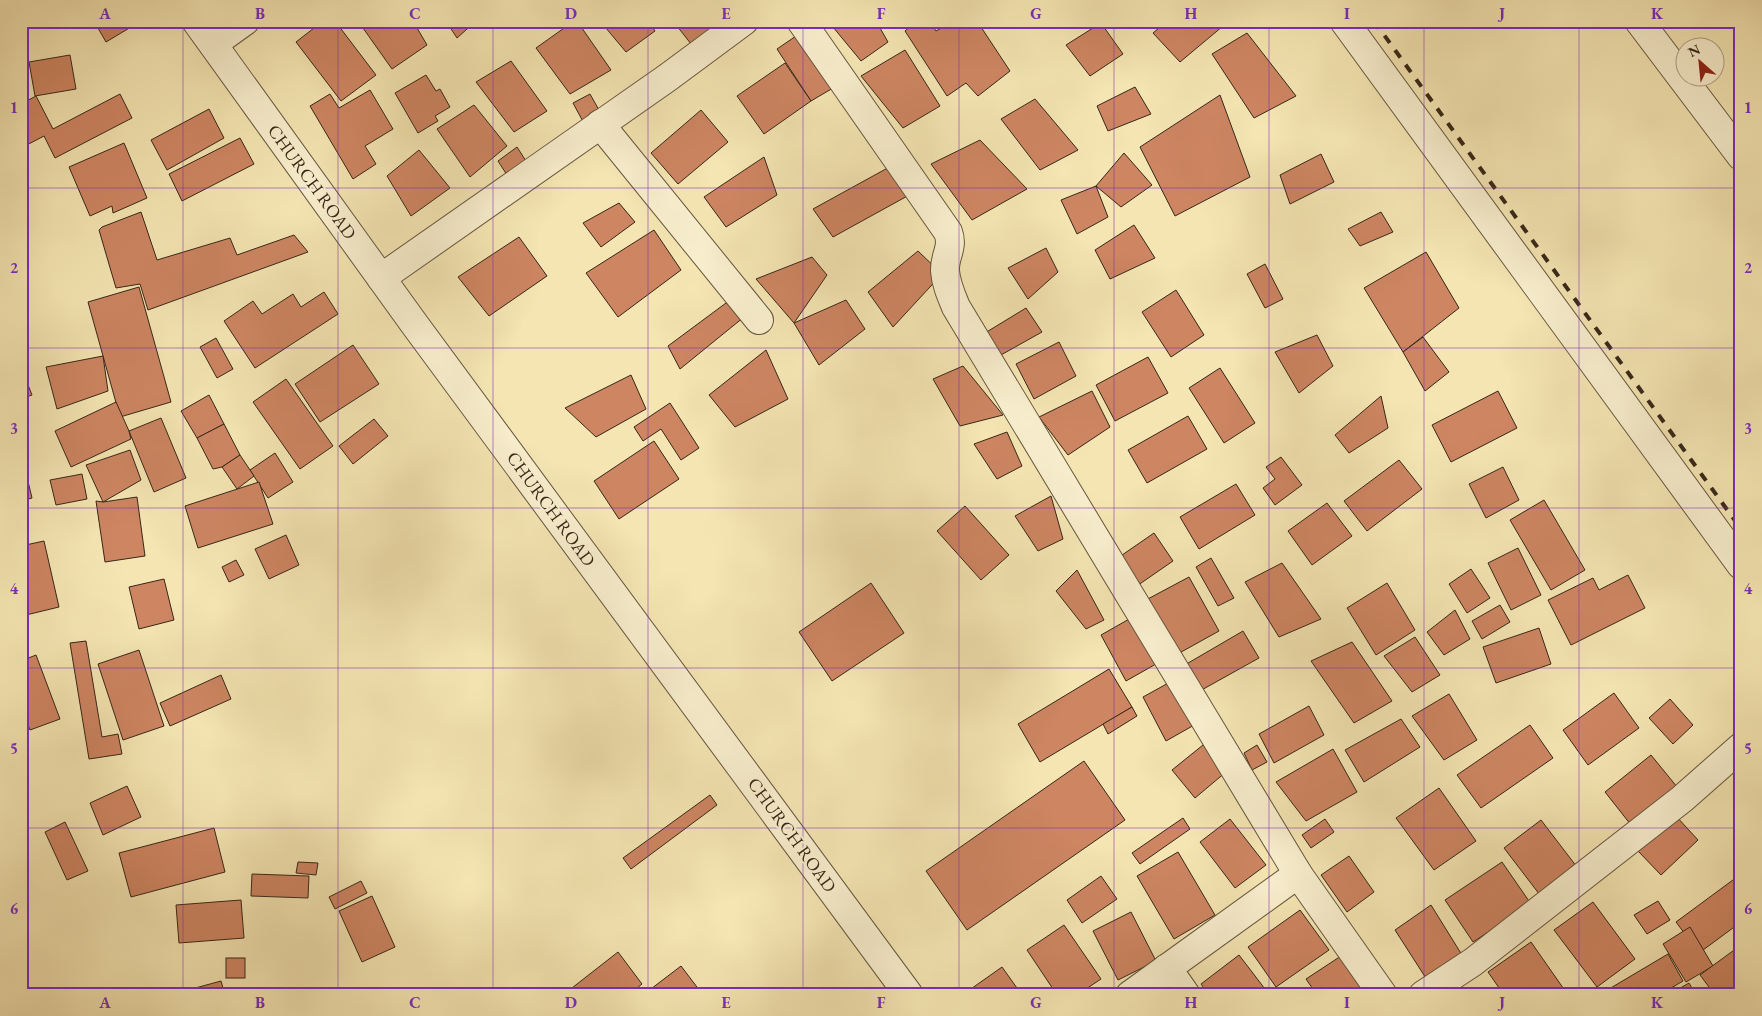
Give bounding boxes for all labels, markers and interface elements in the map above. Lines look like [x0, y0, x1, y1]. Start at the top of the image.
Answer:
text: A [98, 3, 111, 24]
text: B [255, 3, 265, 24]
text: C [409, 3, 421, 24]
text: D [565, 3, 577, 24]
text: E [721, 3, 731, 24]
text: F [877, 3, 886, 24]
text: G [1030, 3, 1042, 24]
text: H [1185, 3, 1198, 24]
text: I [1344, 3, 1350, 24]
text: J [1497, 3, 1505, 24]
text: K [1651, 3, 1664, 24]
north arrow [1674, 38, 1724, 88]
text: N [1685, 40, 1704, 61]
text: 1 [10, 97, 18, 118]
text: 1 [1744, 97, 1752, 118]
street label: CHURCH ROAD [263, 120, 362, 244]
text: 2 [10, 257, 19, 278]
text: 2 [1744, 257, 1753, 278]
text: 3 [10, 418, 18, 439]
text: 3 [1744, 418, 1752, 439]
street label: CHURCH ROAD [502, 447, 601, 571]
text: 4 [10, 578, 19, 599]
text: 4 [1744, 578, 1753, 599]
text: 5 [10, 738, 18, 759]
text: 5 [1744, 738, 1752, 759]
street label: CHURCH ROAD [743, 773, 842, 897]
text: 6 [10, 898, 19, 919]
text: 6 [1744, 898, 1753, 919]
text: A [98, 992, 111, 1013]
text: B [255, 992, 265, 1013]
text: C [409, 992, 421, 1013]
text: D [565, 992, 577, 1013]
text: E [721, 992, 731, 1013]
text: F [877, 992, 886, 1013]
text: G [1030, 992, 1042, 1013]
text: H [1185, 992, 1198, 1013]
text: I [1344, 992, 1350, 1013]
text: J [1497, 992, 1505, 1013]
text: K [1651, 992, 1664, 1013]

